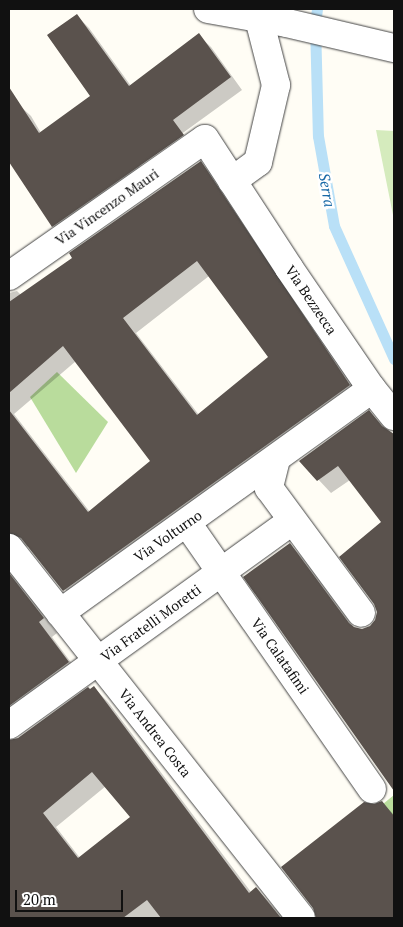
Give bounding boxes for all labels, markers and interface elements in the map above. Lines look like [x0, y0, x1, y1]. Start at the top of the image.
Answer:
street label: Via Vincenzo Mauri [52, 165, 162, 249]
water label: Serra [315, 172, 339, 208]
street label: Via Bezzecca [282, 262, 340, 338]
street label: Via Volturno [131, 506, 205, 566]
street label: Via Fratelli Moretti [98, 581, 204, 665]
street label: Via Calatafimi [248, 615, 312, 697]
street label: Via Andrea Costa [115, 685, 195, 781]
scale bar [18, 880, 125, 912]
text: 20 m [23, 889, 56, 909]

